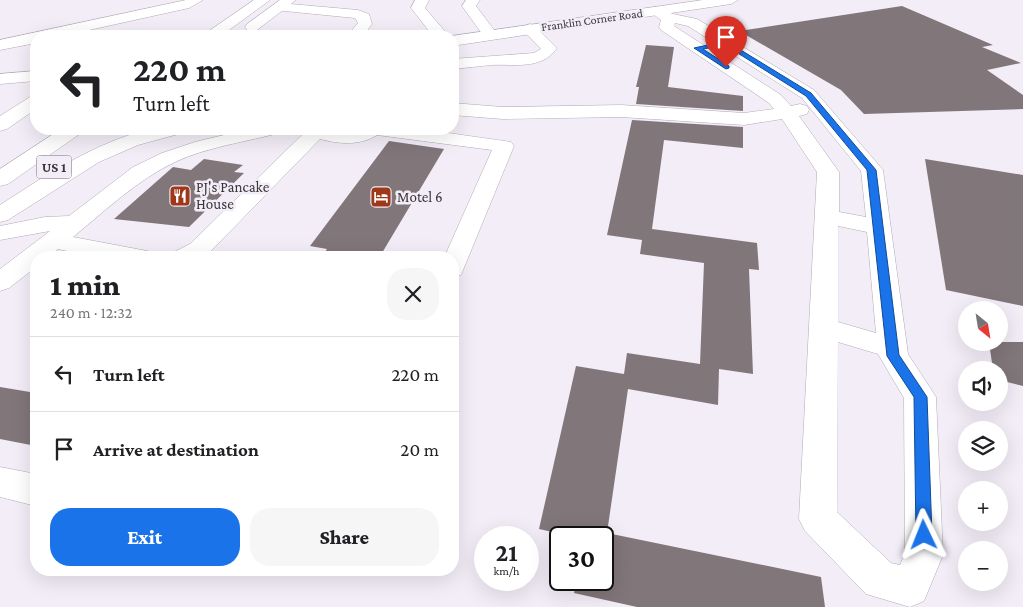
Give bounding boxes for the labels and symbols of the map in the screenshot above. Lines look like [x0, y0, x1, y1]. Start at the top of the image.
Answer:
street label: Franklin Corner Road [540, 6, 644, 34]
pin [705, 16, 747, 67]
road number: US 1 [36, 156, 72, 178]
place label: PJ's Pancake House [196, 179, 270, 212]
restaurant icon: PJ's Pancake House [168, 184, 192, 208]
hotel icon: Motel 6 [369, 185, 393, 209]
place label: Motel 6 [397, 189, 443, 205]
north arrow [958, 301, 1008, 351]
position arrow [897, 508, 949, 560]
speed limit sign: 30 [549, 526, 614, 591]

